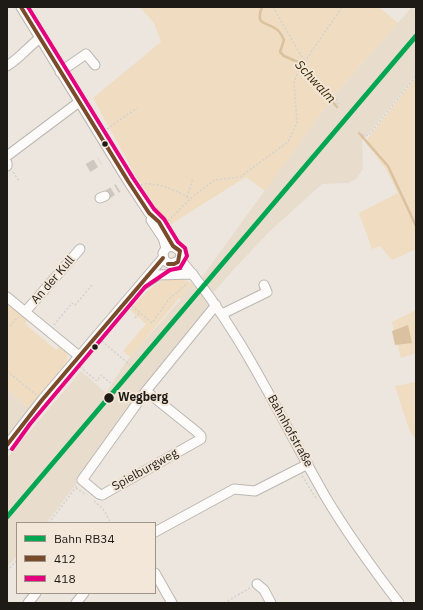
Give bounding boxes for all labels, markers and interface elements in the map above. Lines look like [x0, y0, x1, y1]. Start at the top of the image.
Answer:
water label: Schwalm [291, 57, 339, 107]
unlabelled marker [100, 139, 110, 149]
street label: An der Kull [28, 253, 78, 307]
unlabelled marker [90, 342, 100, 352]
marker: Wegberg [102, 391, 116, 405]
place label: Wegberg [118, 391, 168, 405]
street label: Bahnhofstraße [264, 392, 316, 470]
street label: Spielburgweg [110, 446, 180, 494]
legend [16, 522, 156, 594]
text: Bahn RB34 [54, 531, 115, 546]
text: 412 [54, 551, 76, 566]
text: 418 [54, 571, 76, 586]

